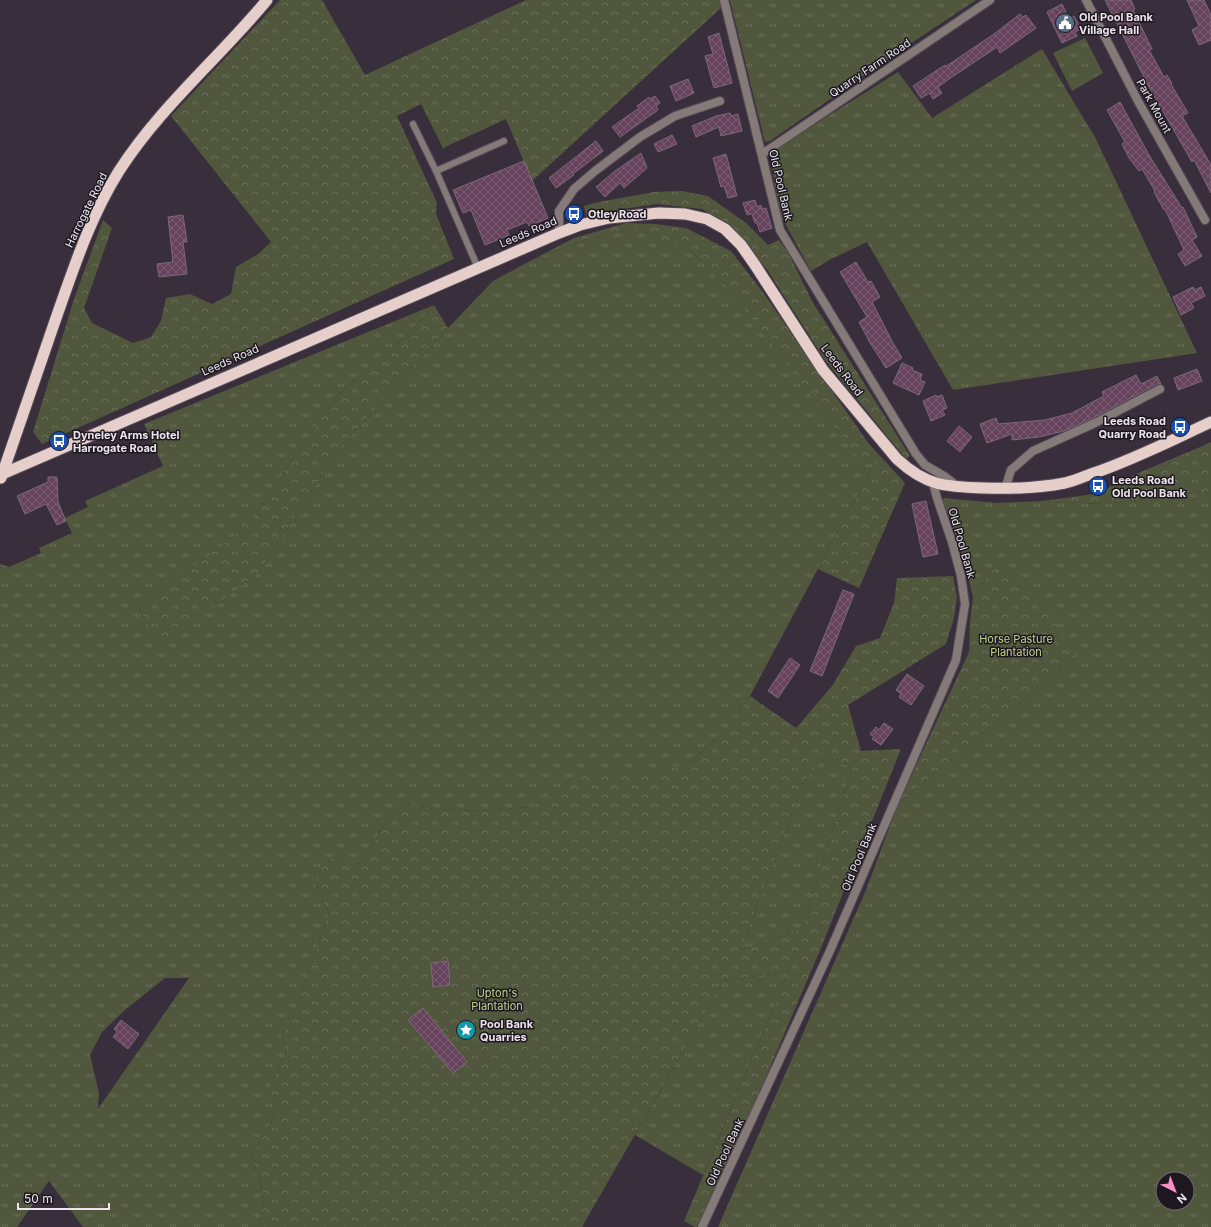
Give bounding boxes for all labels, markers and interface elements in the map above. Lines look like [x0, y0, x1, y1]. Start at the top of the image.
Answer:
place label: Old Pool Bank Village Hall [1079, 10, 1154, 37]
public building icon: Old Pool Bank Village Hall [1054, 12, 1076, 34]
street label: Quarry Farm Road [827, 36, 913, 100]
street label: Park Mount [1133, 76, 1175, 136]
street label: Old Pool Bank [766, 148, 796, 222]
street label: Harrogate Road [62, 170, 110, 250]
bus stop icon: Otley Road [563, 203, 585, 225]
place label: Otley Road [588, 207, 646, 221]
street label: Leeds Road [497, 214, 559, 250]
street label: Leeds Road [199, 341, 261, 379]
street label: Leeds Road [818, 341, 866, 399]
place label: Leeds Road Quarry Road [1099, 414, 1166, 441]
bus stop icon: Leeds Road Quarry Road [1169, 416, 1191, 438]
place label: Dyneley Arms Hotel Harrogate Road [73, 428, 180, 455]
bus stop icon: Dyneley Arms Hotel Harrogate Road [48, 430, 70, 452]
place label: Leeds Road Old Pool Bank [1112, 473, 1187, 500]
bus stop icon: Leeds Road Old Pool Bank [1087, 475, 1109, 497]
street label: Old Pool Bank [945, 506, 979, 580]
park label: Horse Pasture Plantation [979, 632, 1053, 659]
street label: Old Pool Bank [838, 821, 880, 893]
park label: Upton's Plantation [471, 986, 523, 1013]
place label: Pool Bank Quarries [480, 1017, 534, 1044]
place icon: Pool Bank Quarries [455, 1019, 477, 1041]
street label: Old Pool Bank [703, 1116, 747, 1188]
north arrow [1155, 1171, 1195, 1211]
scale bar [18, 1185, 109, 1211]
text: N [1174, 1190, 1189, 1206]
text: 50 m [24, 1191, 53, 1206]

